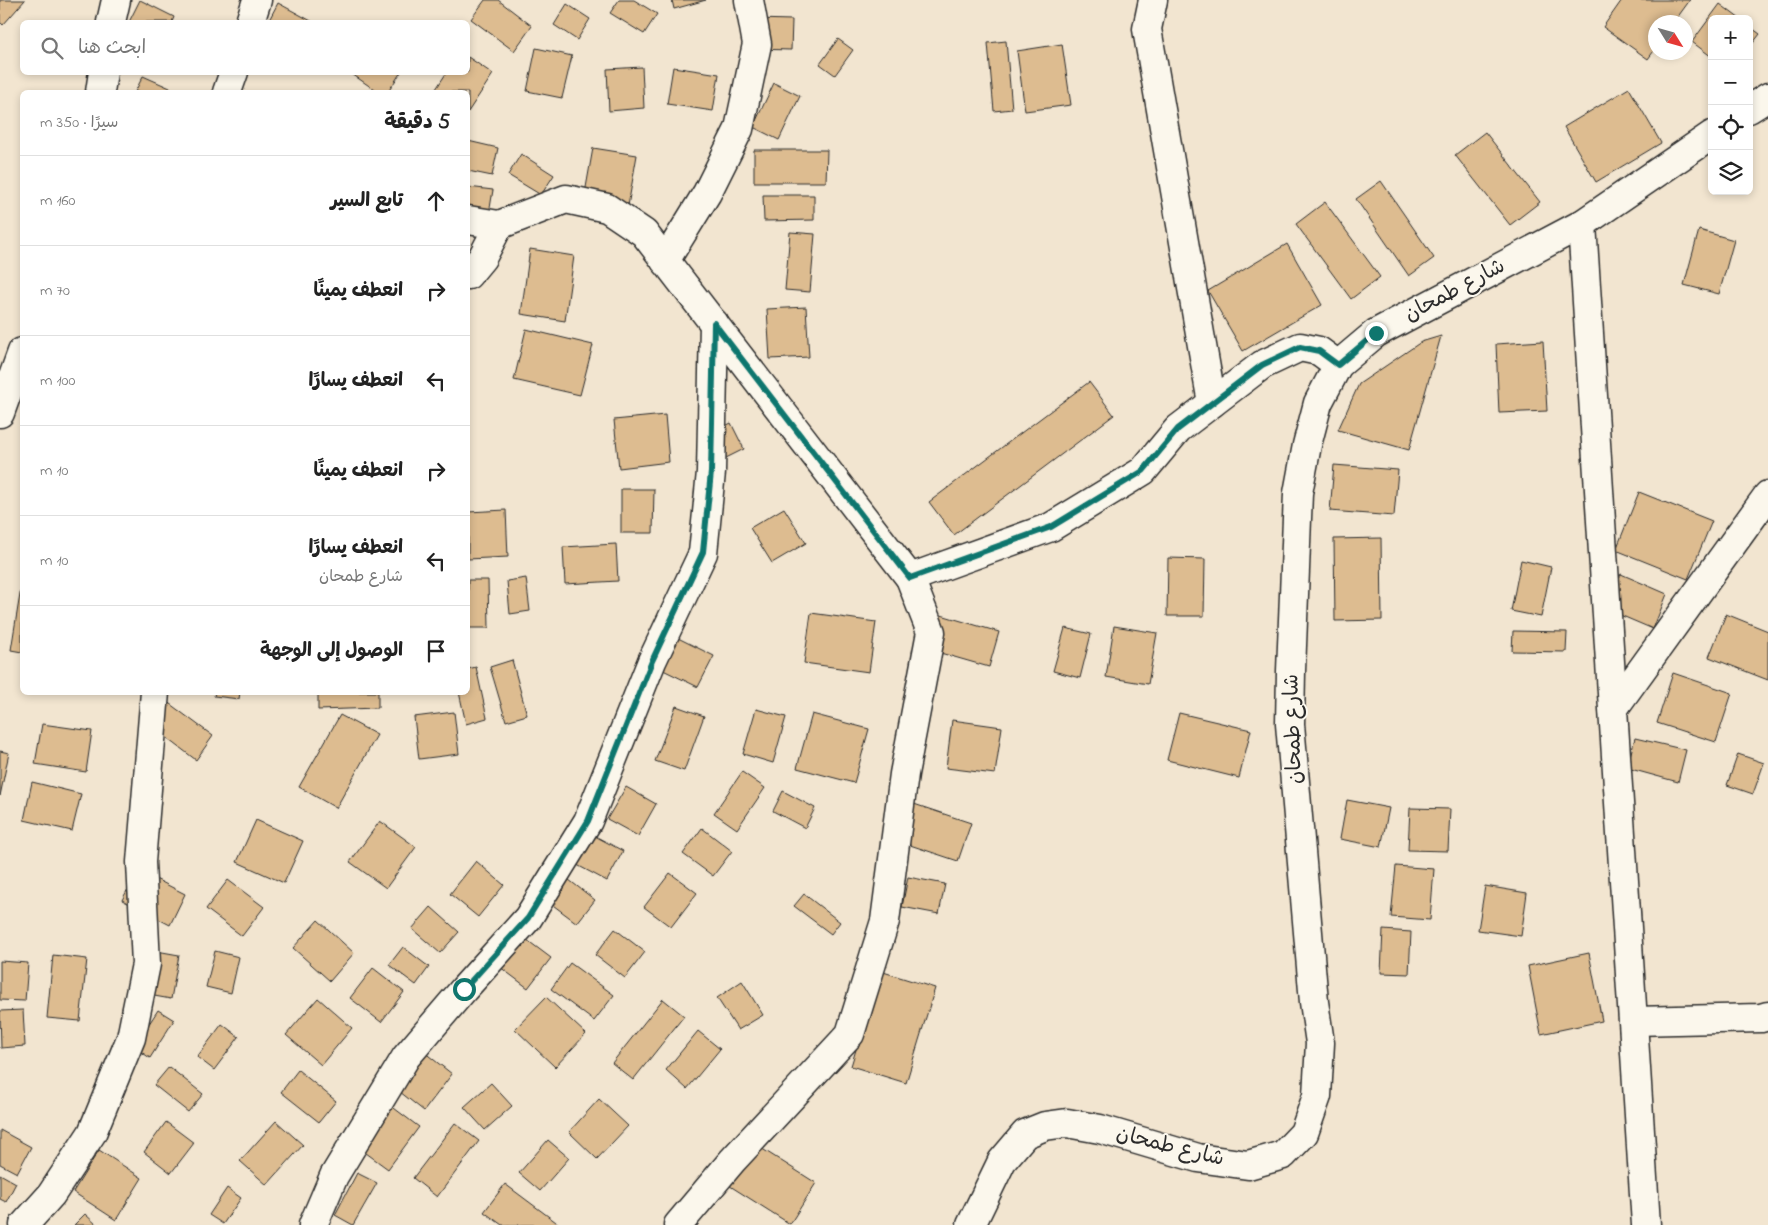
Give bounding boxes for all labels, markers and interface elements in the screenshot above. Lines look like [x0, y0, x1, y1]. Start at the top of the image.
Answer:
north arrow [1648, 15, 1693, 60]
map controls [1708, 15, 1753, 195]
button: + [1708, 15, 1753, 60]
search box [20, 20, 470, 75]
icon: search [38, 34, 66, 62]
text: ابحث هنا [78, 35, 146, 62]
button: − [1708, 60, 1753, 105]
button: locate [1708, 105, 1753, 150]
text: 5 دقيقة [384, 108, 450, 138]
text: سيرًا · 350 m [40, 111, 118, 135]
button: layers [1708, 150, 1753, 195]
icon: ahead [422, 187, 450, 215]
text: تابع السير [331, 188, 403, 215]
text: 160 m [40, 189, 75, 213]
street label: شارع طمحان [1399, 252, 1511, 330]
icon: right [422, 277, 450, 305]
text: انعطف يمينًا [313, 278, 403, 305]
text: 70 m [40, 279, 70, 303]
route end [1365, 322, 1388, 345]
icon: left [422, 367, 450, 395]
text: انعطف يسارًا [308, 368, 403, 395]
text: 100 m [40, 369, 75, 393]
icon: right [422, 457, 450, 485]
text: انعطف يمينًا [313, 458, 403, 485]
text: 10 m [40, 459, 68, 483]
text: انعطف يسارًا [308, 535, 403, 562]
icon: left [422, 547, 450, 575]
text: 10 m [40, 549, 68, 573]
text: شارع طمحان [319, 565, 403, 589]
icon: arrive [422, 637, 450, 665]
text: الوصول إلى الوجهة [260, 638, 403, 665]
street label: شارع طمحان [1277, 673, 1311, 785]
route start [453, 978, 476, 1001]
street label: شارع طمحان [1113, 1119, 1227, 1175]

